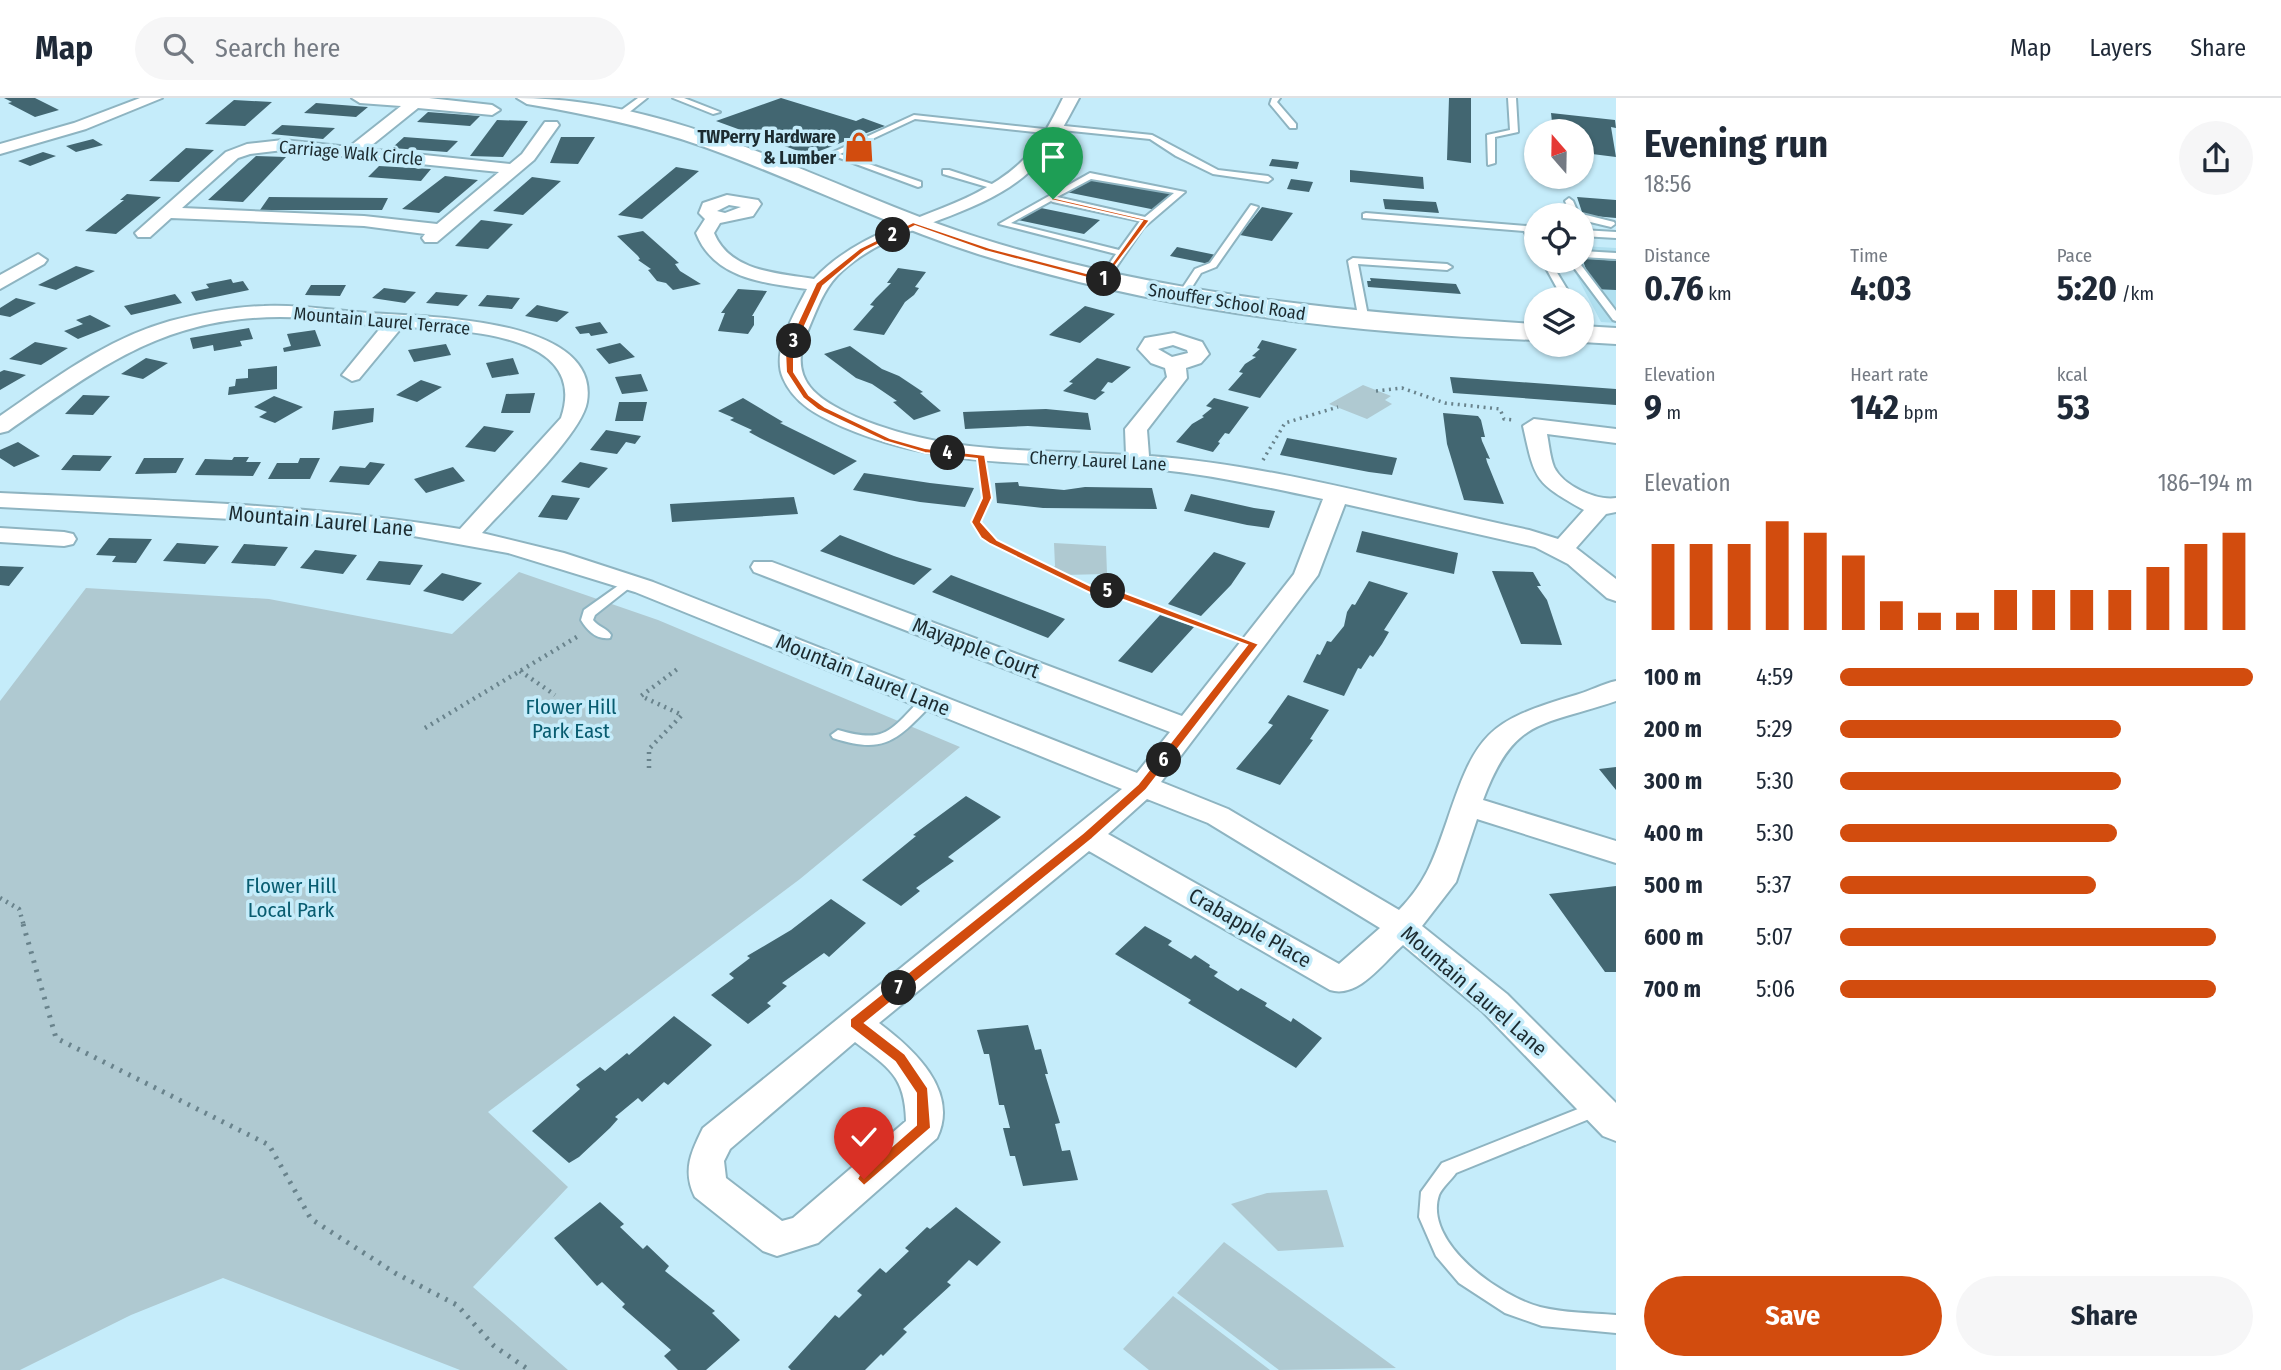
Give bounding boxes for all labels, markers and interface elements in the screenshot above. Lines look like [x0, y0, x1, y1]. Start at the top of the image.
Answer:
search box [135, 17, 625, 80]
text: Map [35, 28, 93, 68]
icon: search [159, 29, 197, 67]
text: Search here [215, 33, 340, 64]
text: Map [2010, 34, 2052, 62]
text: Layers [2090, 34, 2152, 62]
text: Share [2190, 34, 2246, 62]
north arrow [1524, 119, 1594, 189]
map controls [1524, 119, 1594, 357]
text: Evening run [1644, 121, 1828, 167]
button: share [2179, 121, 2253, 195]
place label: TWPerry Hardware & Lumber [698, 126, 836, 169]
pin [1023, 127, 1083, 199]
shop icon: TWPerry Hardware & Lumber [842, 130, 876, 164]
street label: Carriage Walk Circle [278, 136, 424, 170]
icon: arrive [1034, 138, 1072, 176]
text: 18:56 [1644, 170, 1691, 198]
button: locate [1524, 203, 1594, 273]
pin: 2 [876, 218, 910, 252]
text: 2 [888, 223, 897, 246]
text: Distance [1644, 244, 1711, 267]
text: Time [1850, 244, 1888, 267]
text: Pace [2057, 244, 2092, 267]
pin: 1 [1086, 262, 1122, 296]
text: 1 [1099, 267, 1108, 290]
text: 0.76 [1644, 267, 1704, 309]
text: 4:03 [1850, 267, 1912, 309]
text: 5:20 [2057, 267, 2117, 309]
street label: Snouffer School Road [1147, 279, 1307, 325]
text: km [1704, 282, 1732, 305]
text: /km [2117, 282, 2154, 305]
button: layers [1524, 287, 1594, 357]
street label: Mountain Laurel Terrace [293, 302, 471, 340]
pin: 3 [776, 324, 812, 358]
text: 3 [789, 329, 798, 352]
text: Elevation [1644, 363, 1716, 386]
text: Heart rate [1850, 363, 1928, 386]
text: kcal [2057, 363, 2087, 386]
text: 9 [1644, 386, 1662, 428]
text: 142 [1850, 386, 1899, 428]
text: 53 [2057, 386, 2090, 428]
text: m [1662, 401, 1681, 424]
text: bpm [1899, 401, 1938, 424]
pin: 4 [930, 436, 965, 470]
text: 4 [943, 441, 952, 464]
street label: Cherry Laurel Lane [1029, 446, 1167, 476]
text: Elevation [1644, 469, 1731, 497]
text: 186–194 m [2158, 469, 2253, 497]
street label: Mountain Laurel Lane [228, 500, 414, 542]
pin: 5 [1090, 574, 1126, 608]
text: 5 [1103, 579, 1112, 602]
street label: Mayapple Court [909, 612, 1043, 684]
street label: Mountain Laurel Lane [772, 628, 954, 722]
text: 100 m [1644, 663, 1701, 691]
text: 4:59 [1756, 663, 1794, 691]
park label: Flower Hill Park East [526, 694, 617, 744]
text: 200 m [1644, 715, 1702, 743]
text: 5:29 [1756, 715, 1793, 743]
pin: 6 [1146, 742, 1182, 778]
text: 6 [1159, 748, 1168, 771]
text: 300 m [1644, 767, 1702, 795]
text: 5:30 [1756, 767, 1794, 795]
text: 400 m [1644, 819, 1703, 847]
text: 5:30 [1756, 819, 1794, 847]
text: 500 m [1644, 871, 1703, 899]
text: 5:37 [1756, 871, 1791, 899]
park label: Flower Hill Local Park [246, 873, 337, 923]
street label: Crabapple Place [1184, 882, 1316, 974]
street label: Mountain Laurel Lane [1396, 920, 1552, 1062]
text: 600 m [1644, 923, 1703, 951]
text: 5:07 [1756, 923, 1792, 951]
pin: 7 [881, 970, 916, 1006]
text: 700 m [1644, 975, 1701, 1003]
text: 5:06 [1756, 975, 1795, 1003]
text: 7 [894, 976, 903, 999]
pin [834, 1107, 894, 1179]
icon: check [845, 1118, 883, 1156]
button: Save [1644, 1276, 1942, 1356]
button: Share [1956, 1276, 2253, 1356]

